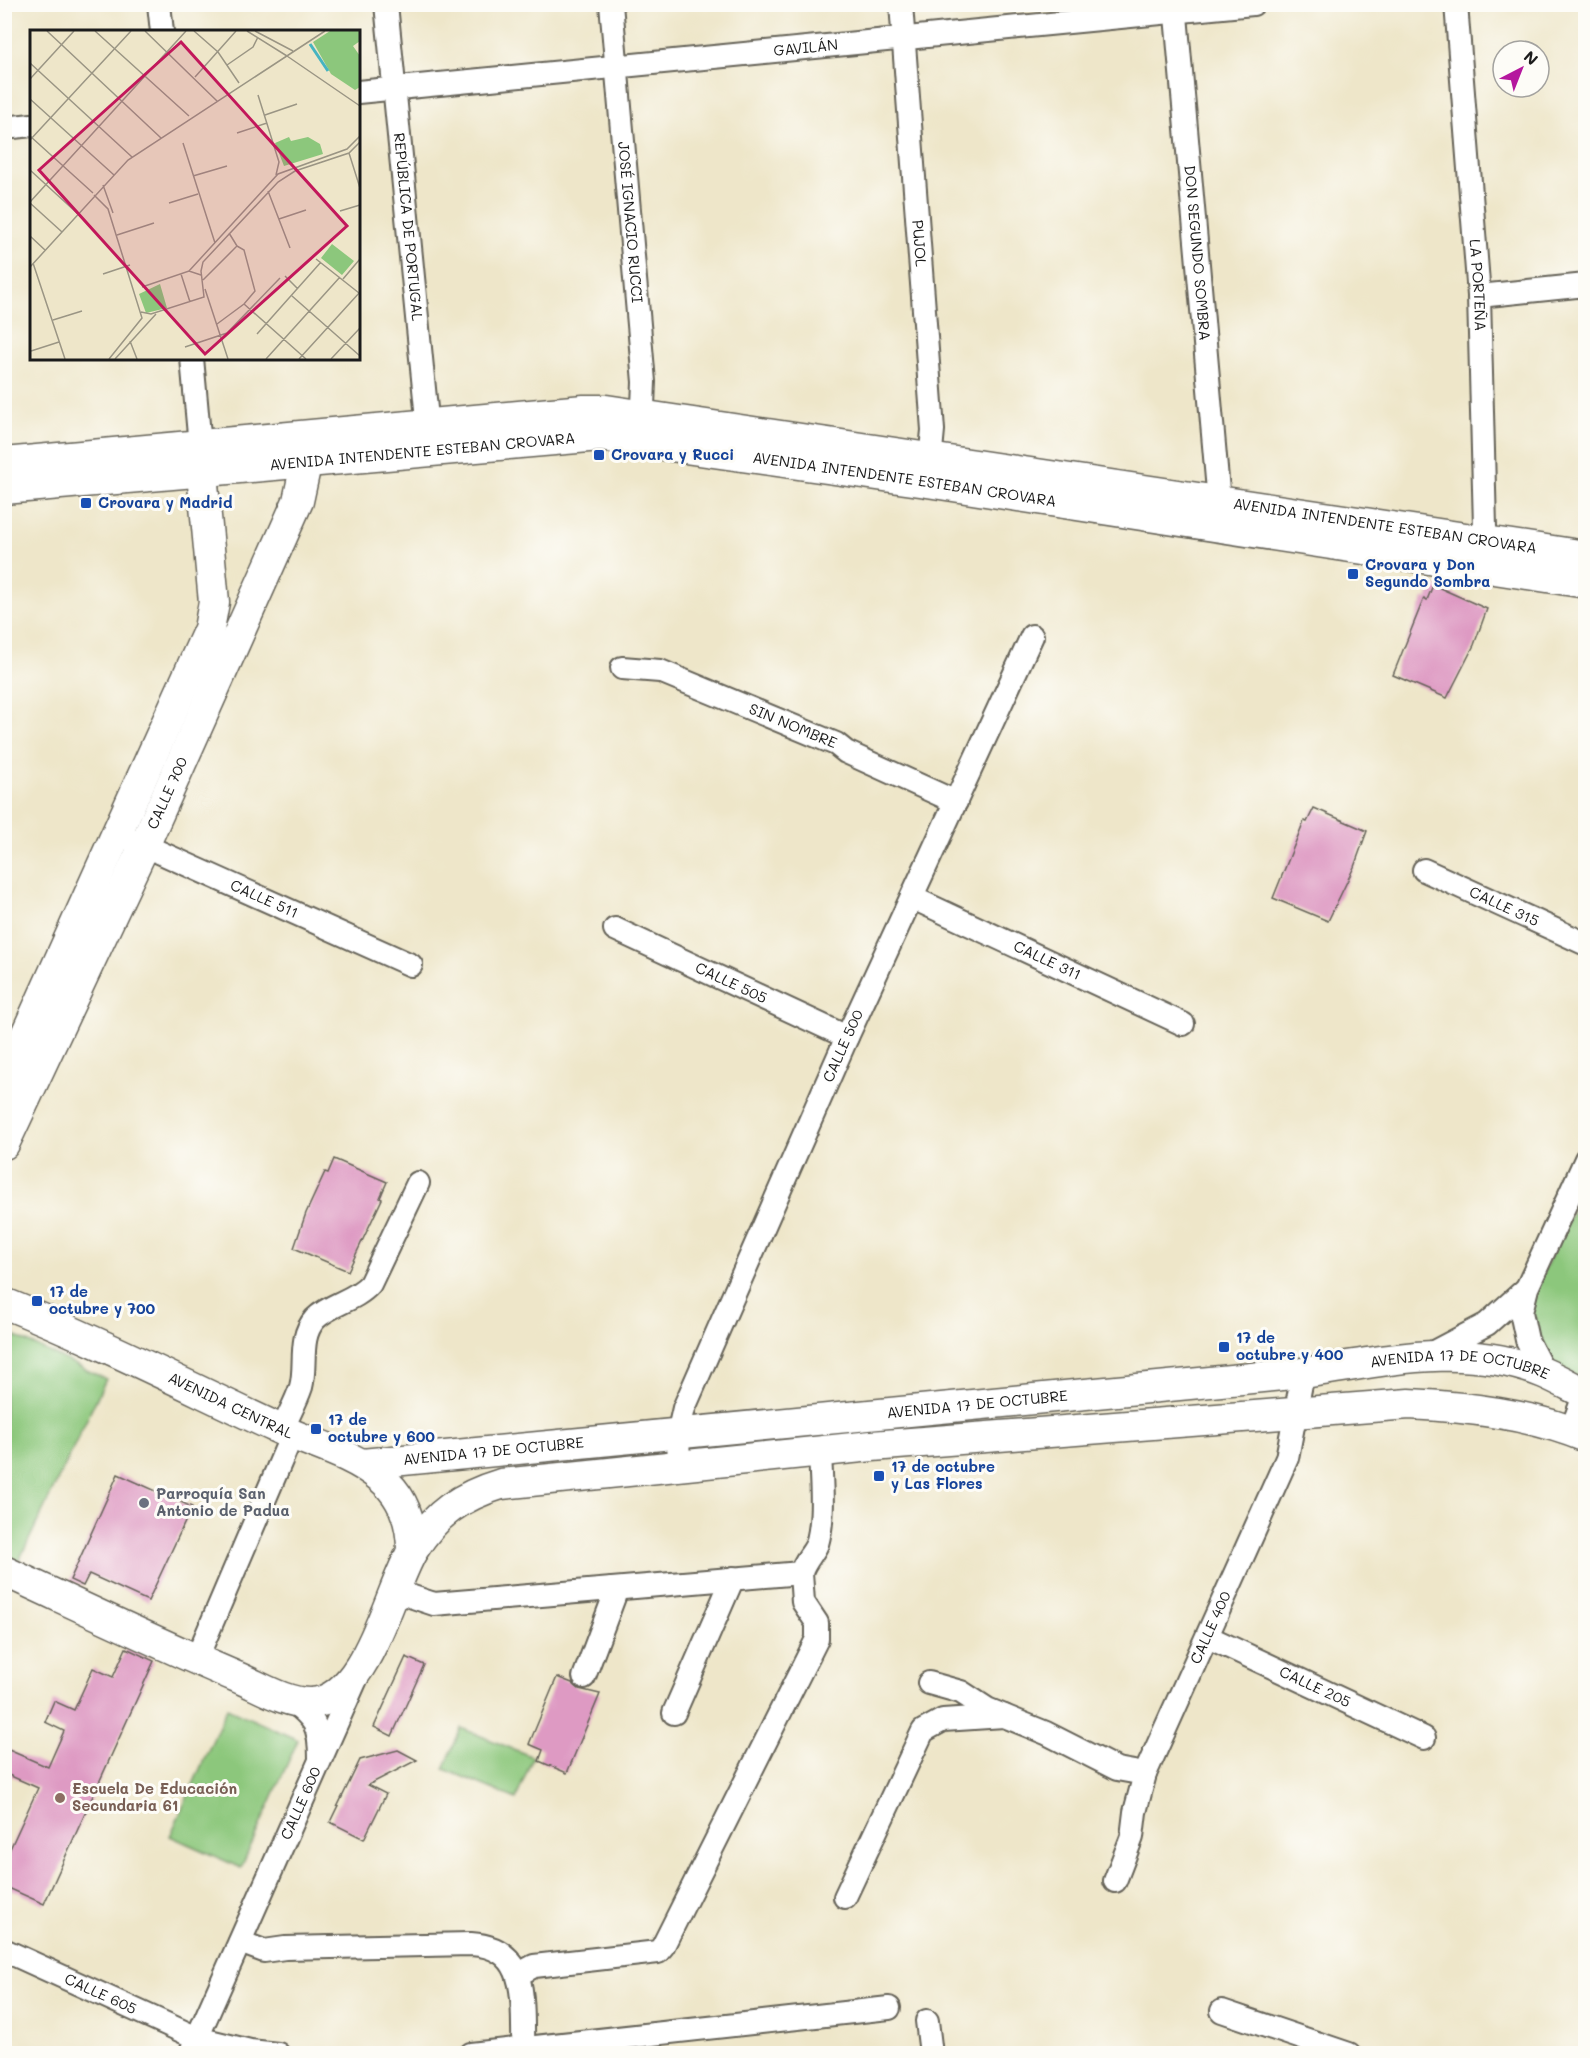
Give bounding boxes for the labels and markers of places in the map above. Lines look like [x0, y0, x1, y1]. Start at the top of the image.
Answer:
place label: Crovara y Rucci [611, 444, 734, 464]
marker: Crovara y Rucci [592, 448, 606, 462]
place label: Crovara y Madrid [98, 492, 233, 512]
marker: Crovara y Madrid [79, 496, 93, 510]
place label: Crovara y Don Segundo Sombra [1365, 554, 1490, 591]
marker: Crovara y Don Segundo Sombra [1346, 567, 1360, 581]
place label: 17 de octubre y 700 [49, 1281, 156, 1318]
marker: 17 de octubre y 700 [30, 1294, 44, 1308]
place label: 17 de octubre y 400 [1236, 1327, 1344, 1364]
marker: 17 de octubre y 400 [1217, 1340, 1231, 1354]
place label: 17 de octubre y 600 [328, 1409, 435, 1446]
marker: 17 de octubre y 600 [309, 1422, 323, 1436]
place label: 17 de octubre y Las Flores [891, 1456, 995, 1493]
marker: 17 de octubre y Las Flores [872, 1469, 886, 1483]
place label: Parroquía San Antonio de Padua [156, 1483, 290, 1520]
marker: Parroquía San Antonio de Padua [137, 1496, 151, 1510]
place label: Escuela De Educación Secundaria 61 [72, 1778, 237, 1815]
marker: Escuela De Educación Secundaria 61 [53, 1791, 67, 1805]

